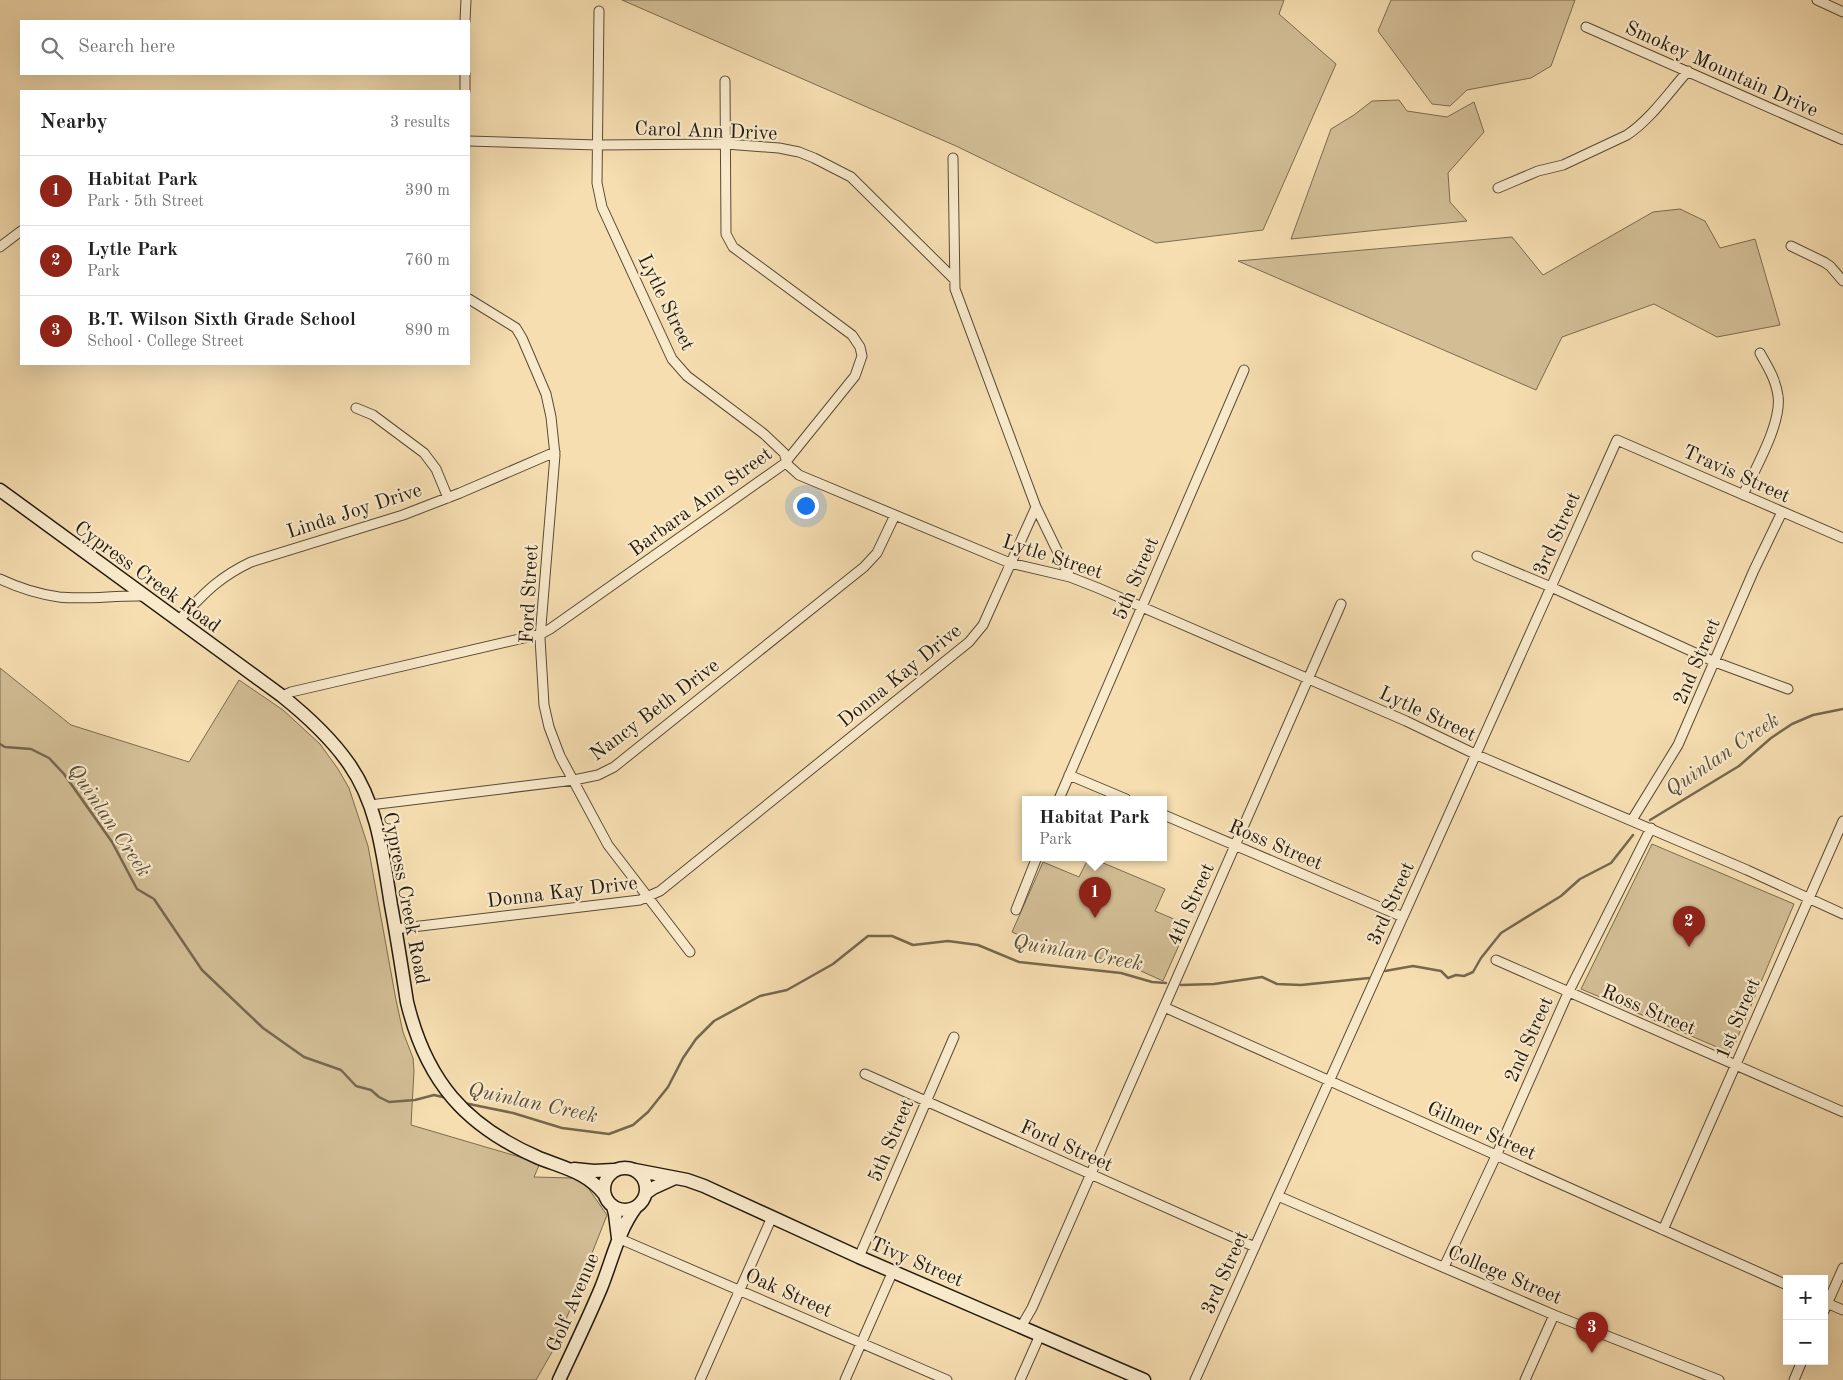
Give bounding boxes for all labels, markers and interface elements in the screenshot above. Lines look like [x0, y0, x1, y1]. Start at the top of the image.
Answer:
street label: Smokey Mountain Drive [1622, 18, 1821, 121]
search box [20, 20, 470, 75]
icon: search [38, 34, 66, 62]
text: Search here [78, 38, 175, 57]
text: Nearby [40, 112, 108, 133]
text: 3 results [390, 115, 450, 131]
street label: Carol Ann Drive [634, 120, 778, 144]
text: Habitat Park [87, 171, 198, 190]
text: 1 [51, 183, 61, 199]
text: 390 m [405, 183, 450, 199]
text: Park · 5th Street [87, 194, 204, 210]
text: Lytle Park [87, 241, 178, 260]
street label: Lytle Street [633, 252, 697, 354]
text: 2 [51, 253, 61, 269]
text: 760 m [405, 253, 450, 269]
text: Park [87, 264, 120, 280]
text: B.T. Wilson Sixth Grade School [87, 311, 356, 330]
text: 3 [51, 323, 61, 339]
text: 890 m [405, 323, 450, 339]
text: School · College Street [87, 334, 244, 350]
street label: Travis Street [1680, 442, 1793, 507]
street label: Barbara Ann Street [626, 444, 776, 561]
street label: Linda Joy Drive [285, 481, 425, 543]
street label: 3rd Street [1531, 489, 1585, 578]
your location [793, 493, 819, 519]
street label: Cypress Creek Road [70, 518, 224, 637]
street label: Lytle Street [1000, 532, 1105, 584]
street label: 5th Street [1110, 534, 1163, 623]
street label: Ford Street [517, 544, 543, 644]
street label: 2nd Street [1671, 616, 1725, 708]
street label: Donna Kay Drive [835, 621, 965, 732]
street label: Nancy Beth Drive [587, 656, 723, 765]
street label: Lytle Street [1376, 684, 1479, 746]
water label: Quinlan Creek [1662, 710, 1783, 801]
water label: Quinlan Creek [63, 760, 154, 881]
popup [1022, 796, 1167, 861]
text: Habitat Park [1039, 809, 1150, 828]
street label: Cypress Creek Road [378, 810, 432, 986]
street label: Ross Street [1225, 817, 1325, 875]
text: Park [1039, 832, 1072, 848]
street label: 3rd Street [1365, 859, 1419, 948]
street label: 4th Street [1165, 861, 1219, 949]
street label: Donna Kay Drive [486, 874, 639, 912]
pin: 1 [1079, 877, 1111, 918]
pin: 2 [1673, 906, 1705, 947]
water label: Quinlan Creek [1011, 932, 1144, 975]
street label: 1st Street [1713, 975, 1765, 1062]
street label: Ross Street [1598, 982, 1698, 1040]
street label: 2nd Street [1502, 994, 1558, 1086]
water label: Quinlan Creek [466, 1079, 599, 1127]
street label: 5th Street [865, 1096, 918, 1185]
street label: Gilmer Street [1424, 1099, 1539, 1165]
street label: Ford Street [1017, 1118, 1116, 1176]
street label: 3rd Street [1199, 1228, 1253, 1317]
street label: Tivy Street [867, 1234, 966, 1291]
street label: College Street [1444, 1243, 1564, 1309]
street label: Golf Avenue [544, 1250, 604, 1355]
street label: Oak Street [742, 1266, 835, 1322]
map controls [1783, 1275, 1828, 1365]
button: + [1783, 1275, 1828, 1320]
pin: 3 [1576, 1312, 1608, 1353]
button: − [1783, 1320, 1828, 1365]

